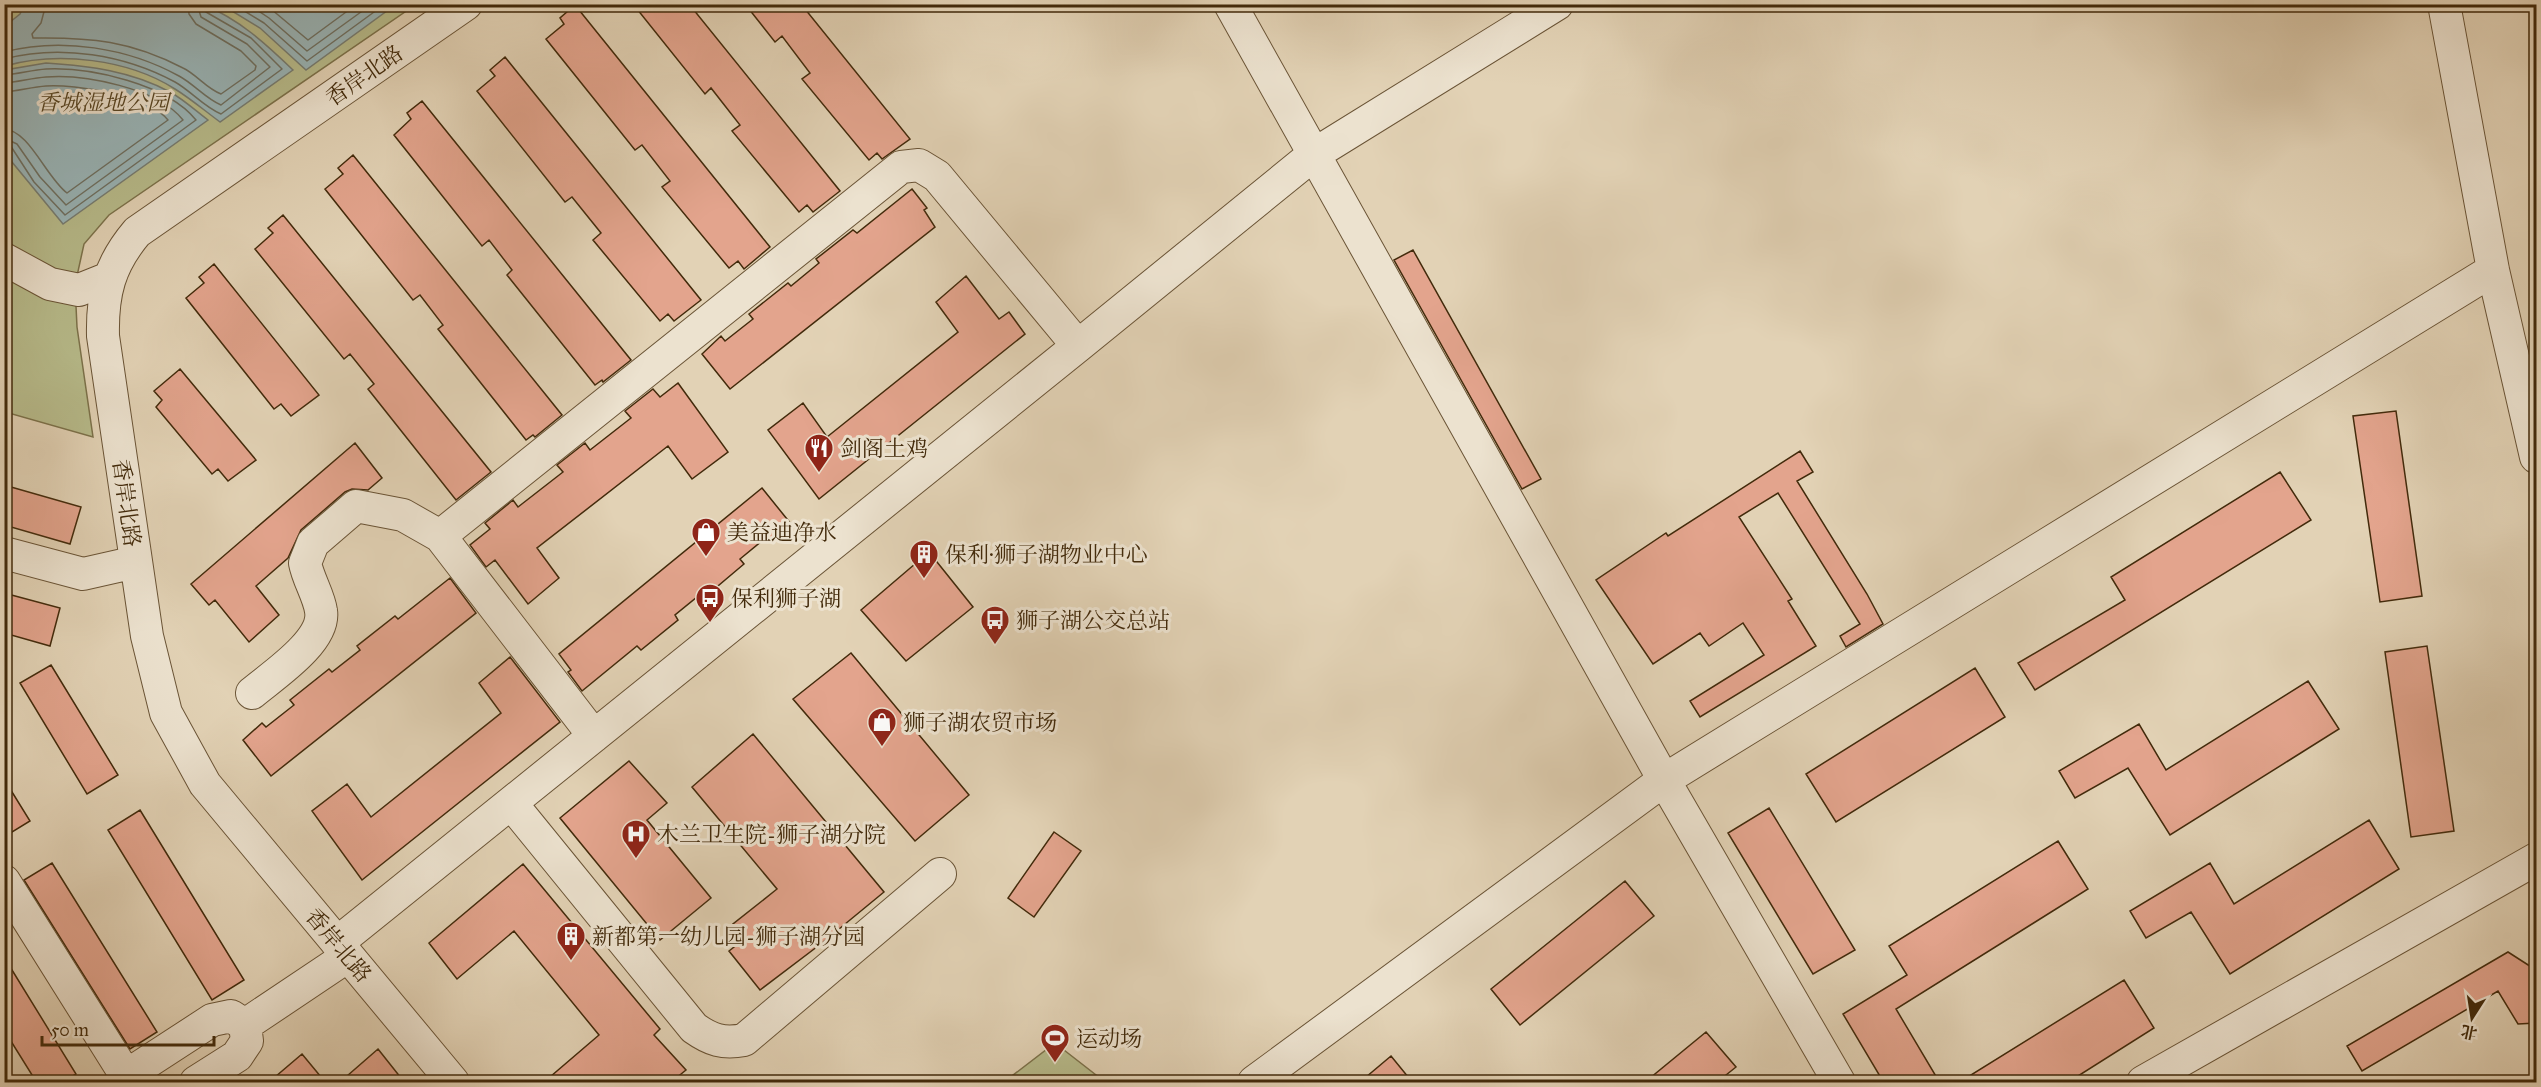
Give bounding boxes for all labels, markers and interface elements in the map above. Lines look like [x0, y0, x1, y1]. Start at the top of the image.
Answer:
street label: 香岸北路 [320, 39, 408, 112]
park label: 香城湿地公园 [37, 89, 172, 116]
restaurant icon: 剑阁土鸡 [803, 432, 835, 474]
place label: 剑阁土鸡 [840, 435, 928, 462]
street label: 香岸北路 [107, 458, 146, 549]
shop icon: 美益迪净水 [690, 516, 722, 558]
place label: 美益迪净水 [727, 519, 837, 546]
building icon: 保利·狮子湖物业中心 [908, 538, 940, 580]
place label: 保利·狮子湖物业中心 [945, 541, 1148, 568]
bus stop icon: 保利狮子湖 [694, 582, 726, 624]
place label: 保利狮子湖 [731, 585, 841, 612]
bus stop icon: 狮子湖公交总站 [979, 604, 1011, 646]
place label: 狮子湖公交总站 [1016, 607, 1170, 634]
shop icon: 狮子湖农贸市场 [866, 706, 898, 748]
place label: 狮子湖农贸市场 [903, 709, 1057, 736]
hospital icon: 木兰卫生院-狮子湖分院 [620, 818, 652, 860]
place label: 木兰卫生院-狮子湖分院 [657, 821, 886, 848]
street label: 香岸北路 [300, 903, 377, 988]
building icon: 新都第一幼儿园-狮子湖分园 [555, 920, 587, 962]
place label: 新都第一幼儿园-狮子湖分园 [592, 923, 865, 950]
north arrow [2442, 988, 2502, 1048]
scale bar [42, 1009, 214, 1047]
text: 50 m [51, 1019, 89, 1041]
text: 北 [2459, 1021, 2479, 1043]
sports icon: 运动场 [1039, 1022, 1071, 1064]
place label: 运动场 [1076, 1025, 1142, 1052]

